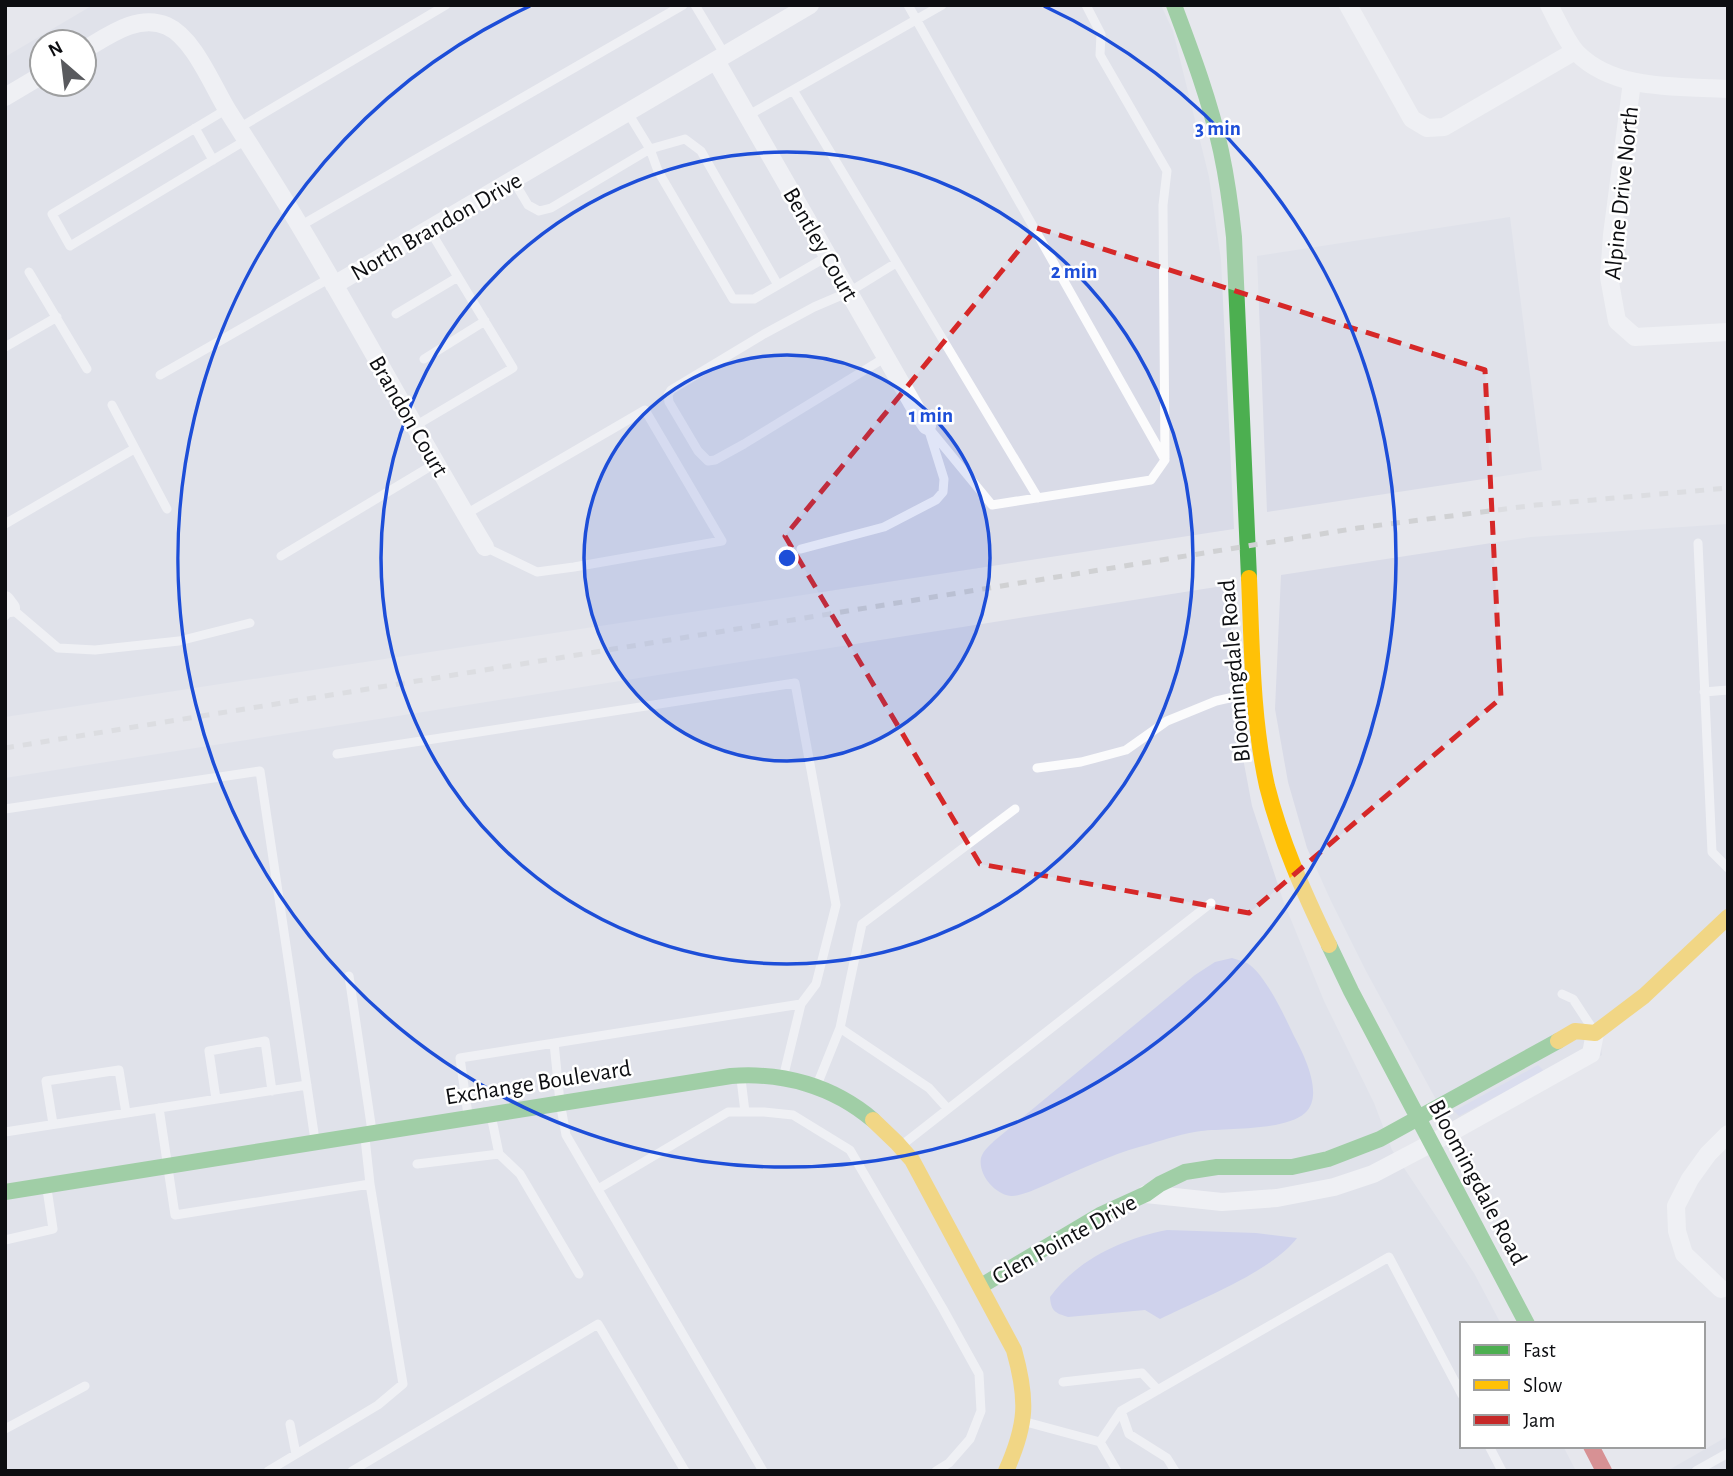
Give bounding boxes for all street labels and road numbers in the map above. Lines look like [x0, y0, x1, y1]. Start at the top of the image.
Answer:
street label: Alpine Drive North [1601, 105, 1643, 281]
street label: North Brandon Drive [347, 168, 526, 285]
street label: Bentley Court [778, 184, 862, 305]
street label: Brandon Court [364, 352, 452, 481]
street label: Bloomingdale Road [1215, 578, 1255, 763]
street label: Exchange Boulevard [444, 1056, 633, 1110]
street label: Bloomingdale Road [1423, 1096, 1531, 1269]
street label: Glen Pointe Drive [988, 1190, 1141, 1289]

